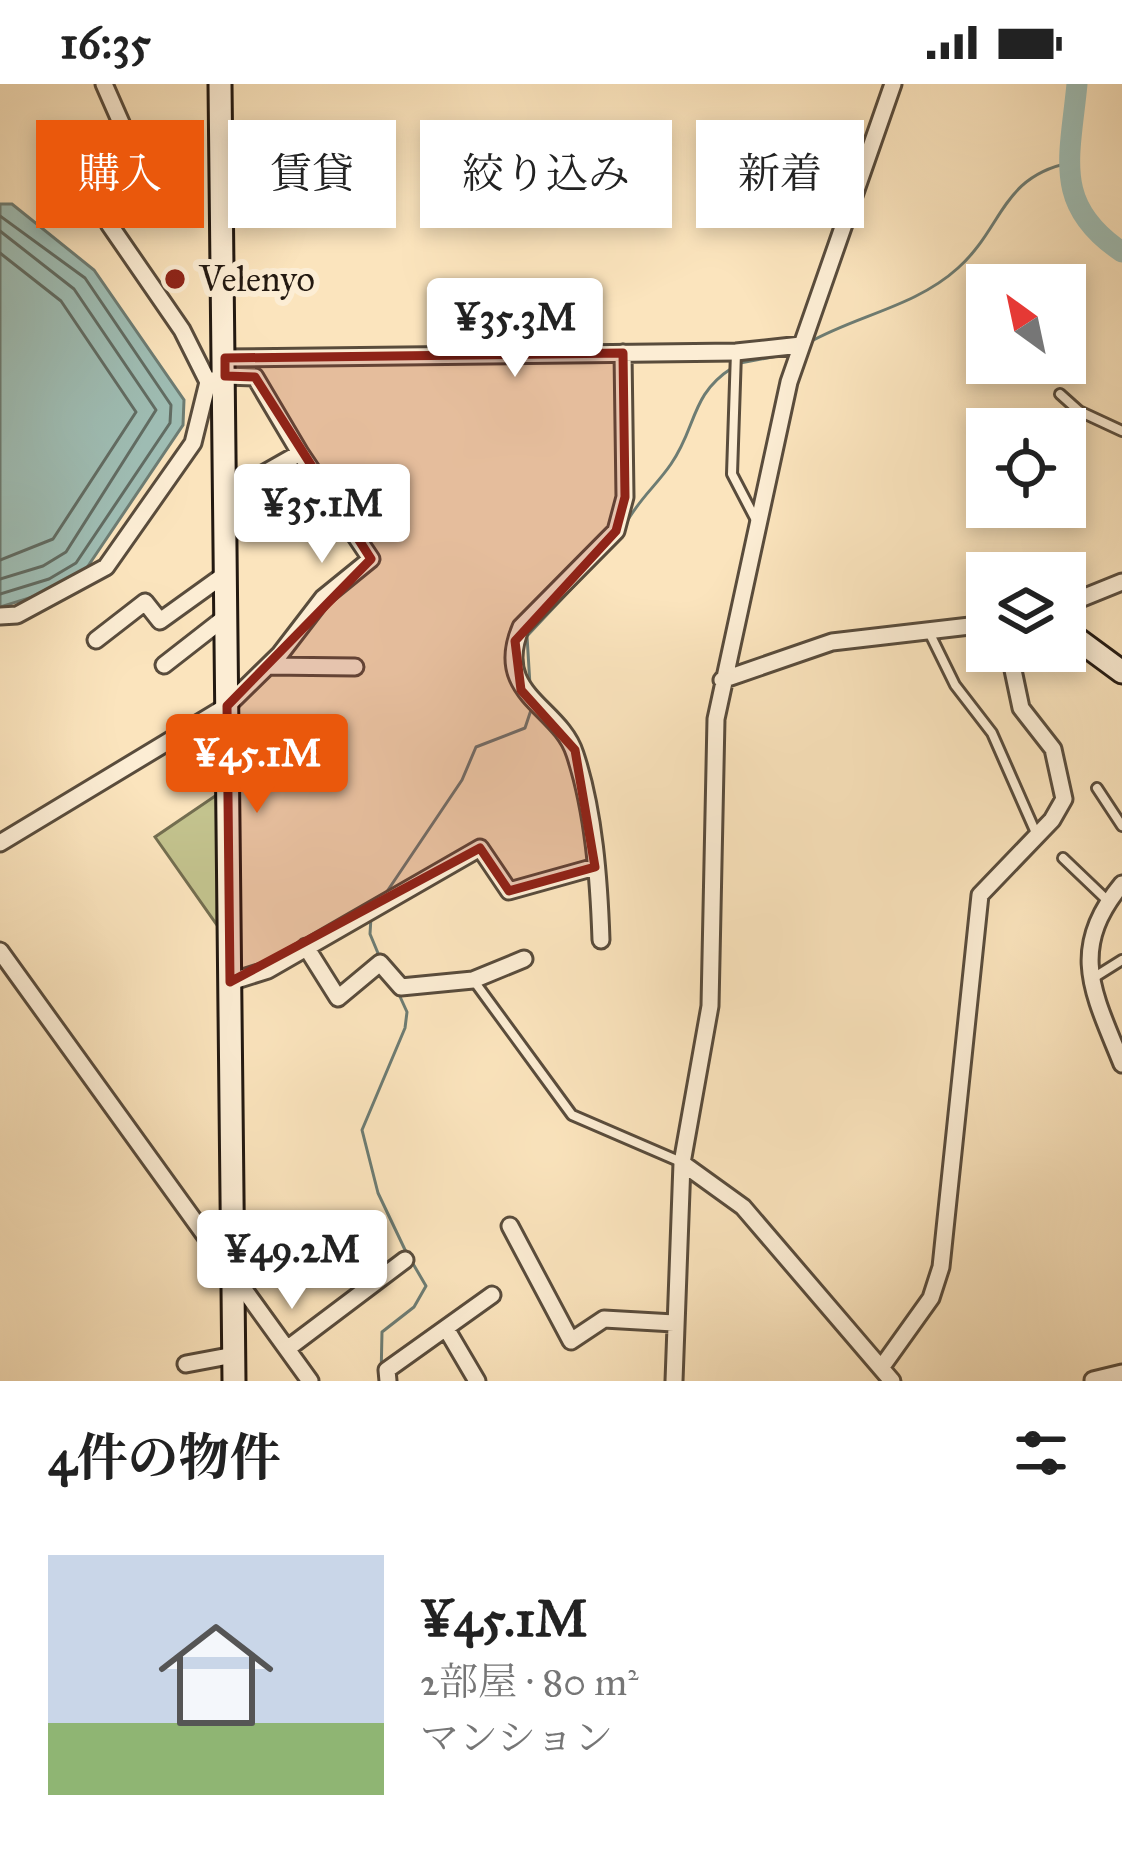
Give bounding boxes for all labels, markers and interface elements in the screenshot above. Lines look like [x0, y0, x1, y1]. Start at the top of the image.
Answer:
text: 16:35 [60, 15, 151, 70]
chip: 購入 [36, 120, 204, 228]
chip: 賃貸 [228, 120, 396, 228]
chip: 絞り込み [420, 120, 672, 228]
chip: 新着 [696, 120, 864, 228]
place label: Velenyo [198, 257, 315, 301]
north arrow [966, 264, 1086, 384]
map controls [966, 264, 1086, 672]
marker: Velenyo [162, 266, 188, 292]
pin: ¥35.3M [417, 278, 613, 380]
text: ¥35.3M [454, 293, 576, 341]
button: locate [966, 408, 1086, 528]
pin: ¥35.1M [224, 464, 420, 566]
text: ¥35.1M [261, 479, 383, 527]
button: layers [966, 552, 1086, 672]
pin: ¥45.1M [159, 714, 355, 816]
text: ¥45.1M [193, 729, 321, 777]
pin: ¥49.2M [194, 1210, 390, 1312]
text: ¥49.2M [224, 1225, 360, 1273]
icon: filters [1008, 1420, 1074, 1486]
text: 4件の物件 [48, 1427, 280, 1489]
text: ¥45.1M [420, 1588, 588, 1650]
icon: home [144, 1603, 288, 1747]
text: 2部屋 · 80 m² [420, 1658, 638, 1706]
text: マンション [420, 1714, 613, 1762]

